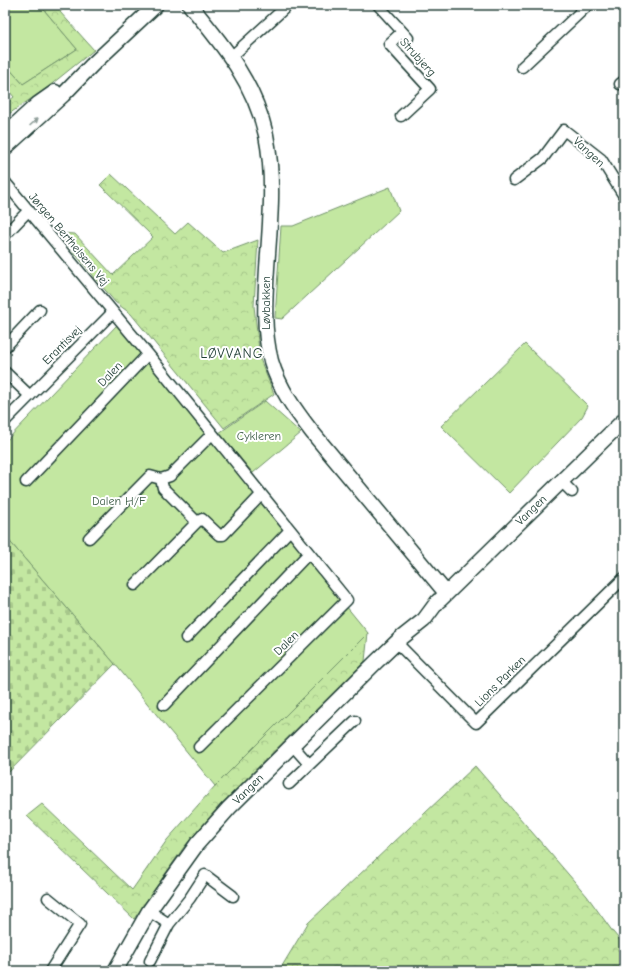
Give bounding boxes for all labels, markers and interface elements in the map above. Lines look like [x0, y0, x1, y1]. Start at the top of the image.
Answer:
street label: Strubjerg [397, 35, 439, 79]
one-way arrow [29, 117, 39, 126]
street label: Vangen [570, 134, 608, 170]
street label: Jørgen Berthelsens Vej [26, 190, 112, 288]
street label: Løvbakken [259, 276, 273, 330]
street label: Erantisvej [40, 323, 84, 367]
district label: LØVVANG [200, 345, 264, 362]
street label: Dalen [95, 359, 125, 389]
park label: Cykleren [237, 429, 281, 443]
street label: Vangen [513, 492, 549, 528]
park label: Dalen H/F [92, 494, 146, 508]
street label: Dalen [271, 628, 301, 658]
street label: Lions Parken [472, 653, 528, 709]
street label: Vangen [230, 771, 266, 807]

